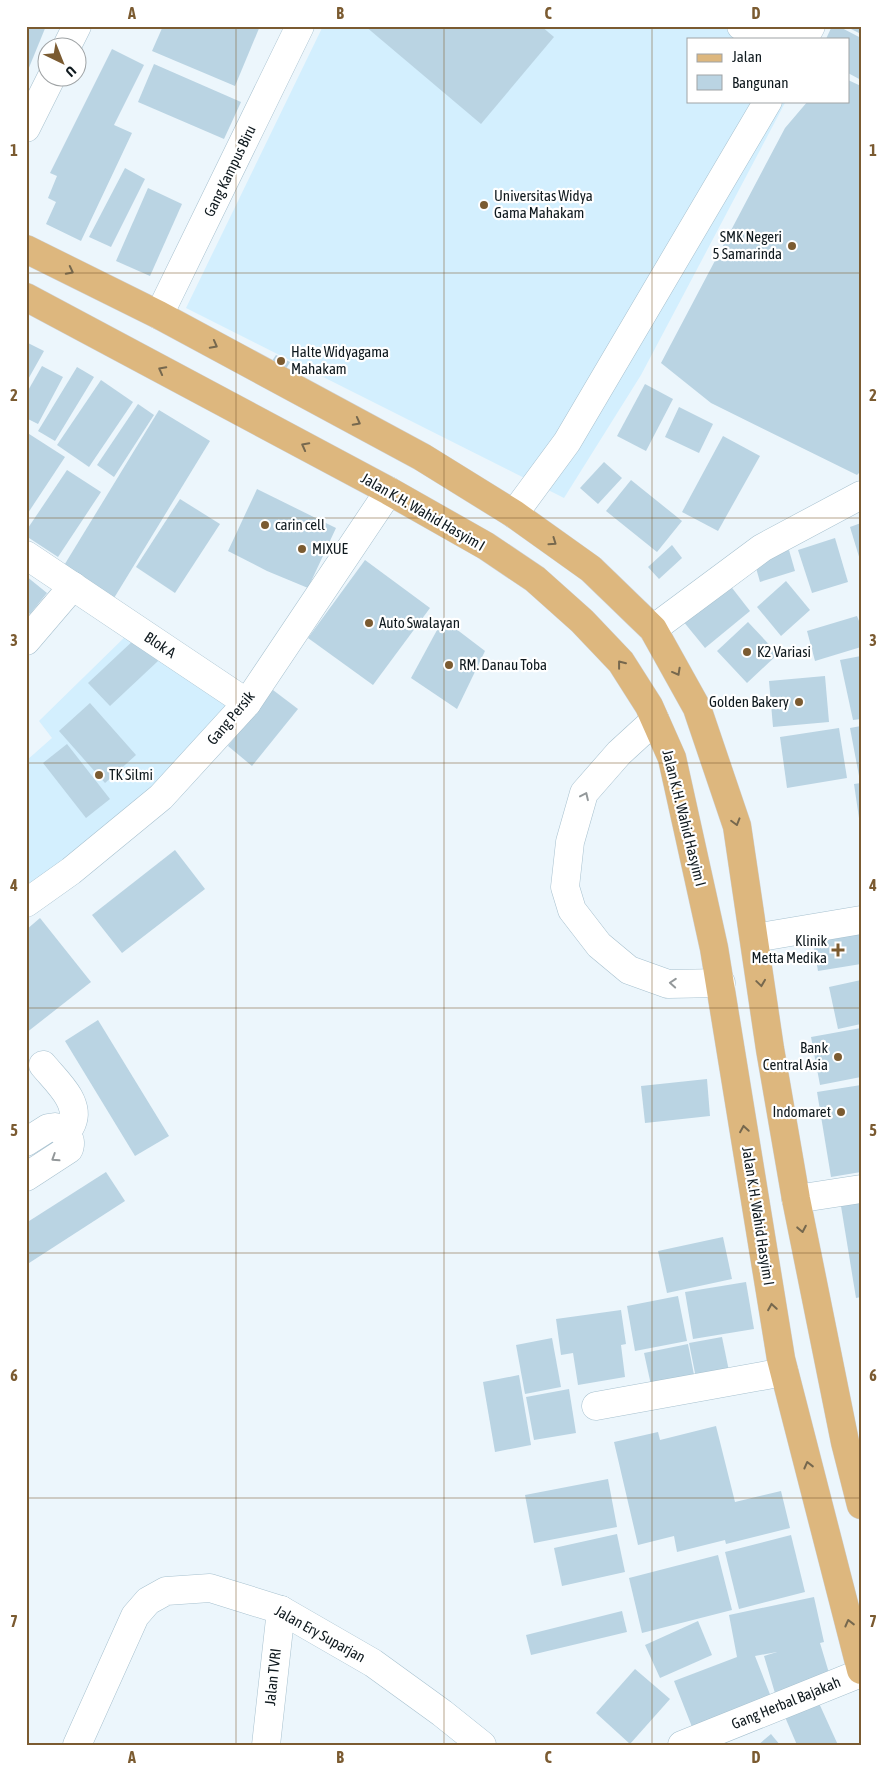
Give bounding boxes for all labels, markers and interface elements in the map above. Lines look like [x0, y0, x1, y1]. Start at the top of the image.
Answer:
text: A [127, 4, 136, 22]
text: B [336, 4, 344, 22]
text: C [544, 4, 552, 22]
text: D [752, 4, 761, 22]
north arrow [38, 38, 88, 88]
legend [687, 38, 850, 102]
text: Jalan [732, 48, 762, 65]
text: U [62, 63, 79, 80]
text: Bangunan [732, 74, 789, 91]
street label: Gang Kampus Biru [200, 122, 259, 219]
text: 1 [10, 141, 18, 159]
text: 1 [869, 141, 877, 159]
place label: Universitas Widya Gama Mahakam [494, 187, 593, 221]
marker: Universitas Widya Gama Mahakam [478, 199, 490, 211]
place label: SMK Negeri 5 Samarinda [713, 228, 782, 262]
marker: SMK Negeri 5 Samarinda [786, 240, 798, 252]
one-way arrow [65, 265, 74, 275]
one-way arrow [209, 339, 218, 349]
place label: Halte Widyagama Mahakam [291, 343, 389, 377]
marker: Halte Widyagama Mahakam [275, 355, 287, 367]
one-way arrow [158, 366, 167, 376]
text: 2 [10, 386, 18, 404]
text: 2 [869, 386, 877, 404]
one-way arrow [352, 416, 361, 426]
one-way arrow [301, 442, 310, 452]
street label: Jalan K.H. Wahid Hasyim I [358, 469, 488, 554]
place label: carin cell [275, 516, 325, 533]
marker: carin cell [259, 519, 271, 531]
one-way arrow [547, 536, 557, 545]
place label: MIXUE [312, 540, 348, 557]
marker: MIXUE [296, 543, 308, 555]
place label: Auto Swalayan [379, 614, 460, 631]
marker: Auto Swalayan [363, 617, 375, 629]
street label: Blok A [141, 628, 180, 661]
text: 3 [10, 631, 18, 649]
text: 3 [869, 631, 877, 649]
place label: K2 Variasi [757, 643, 811, 660]
marker: K2 Variasi [741, 646, 753, 658]
place label: RM. Danau Toba [459, 656, 547, 673]
marker: RM. Danau Toba [443, 659, 455, 671]
one-way arrow [618, 660, 627, 670]
one-way arrow [670, 666, 680, 675]
street label: Gang Persik [203, 687, 258, 748]
place label: Golden Bakery [709, 693, 789, 710]
marker: Golden Bakery [793, 696, 805, 708]
street label: Jalan K.H. Wahid Hasyim I [659, 748, 710, 888]
place label: TK Silmi [109, 766, 153, 783]
marker: TK Silmi [93, 769, 105, 781]
one-way arrow [578, 792, 589, 801]
one-way arrow [730, 818, 740, 826]
text: 4 [9, 876, 18, 894]
text: 4 [868, 876, 877, 894]
place label: Klinik Metta Medika [752, 932, 827, 966]
marker: Klinik Metta Medika [831, 943, 845, 957]
one-way arrow [668, 978, 676, 989]
one-way arrow [755, 979, 766, 987]
place label: Bank Central Asia [763, 1039, 828, 1073]
marker: Bank Central Asia [832, 1051, 844, 1063]
place label: Indomaret [772, 1103, 831, 1120]
marker: Indomaret [835, 1106, 847, 1118]
text: 5 [10, 1121, 18, 1139]
text: 5 [869, 1121, 877, 1139]
one-way arrow [740, 1125, 750, 1134]
street label: Jalan K.H. Wahid Hasyim I [739, 1145, 778, 1286]
one-way arrow [51, 1152, 60, 1162]
one-way arrow [796, 1225, 807, 1234]
one-way arrow [768, 1303, 778, 1311]
text: 6 [10, 1366, 18, 1384]
text: 6 [869, 1366, 877, 1384]
one-way arrow [803, 1461, 814, 1470]
street label: Jalan Ery Suparjan [272, 1602, 368, 1665]
text: 7 [10, 1612, 18, 1630]
text: 7 [869, 1612, 877, 1630]
one-way arrow [844, 1619, 854, 1627]
street label: Jalan TVRI [261, 1648, 284, 1706]
street label: Gang Herbal Bajakah [729, 1673, 843, 1732]
text: A [127, 1748, 136, 1766]
text: B [336, 1748, 344, 1766]
text: C [544, 1748, 552, 1766]
text: D [752, 1748, 761, 1766]

